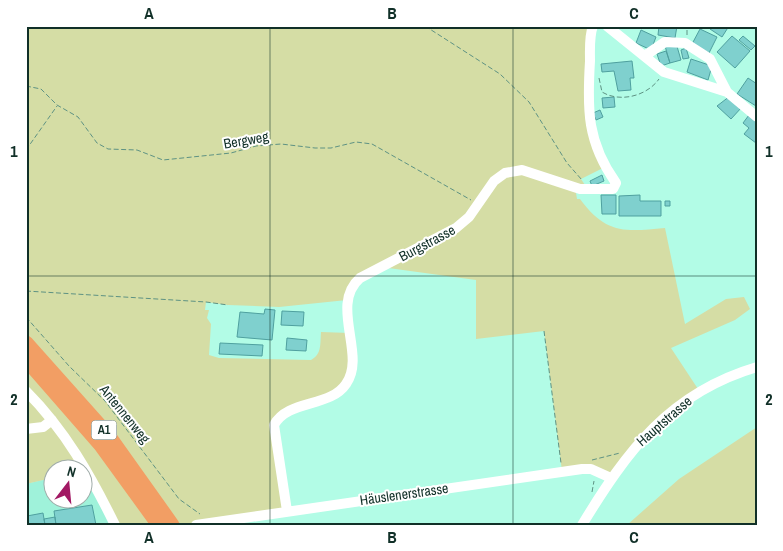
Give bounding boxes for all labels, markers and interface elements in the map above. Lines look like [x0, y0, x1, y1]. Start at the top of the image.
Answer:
text: A [144, 2, 154, 24]
text: B [387, 2, 397, 24]
text: C [629, 2, 639, 24]
street label: Bergweg [222, 127, 270, 153]
text: 1 [10, 140, 18, 162]
text: 1 [765, 140, 773, 162]
street label: Burgstrasse [396, 221, 458, 265]
street label: Antennenweg [95, 380, 154, 447]
text: 2 [10, 388, 18, 410]
text: 2 [765, 388, 773, 410]
street label: Hauptstrasse [633, 392, 695, 450]
road number: A1 [92, 420, 116, 440]
north arrow [42, 458, 92, 508]
text: N [65, 462, 78, 481]
street label: Häuslenerstrasse [359, 479, 449, 509]
text: A [144, 526, 154, 548]
text: B [387, 526, 397, 548]
text: C [629, 526, 639, 548]

